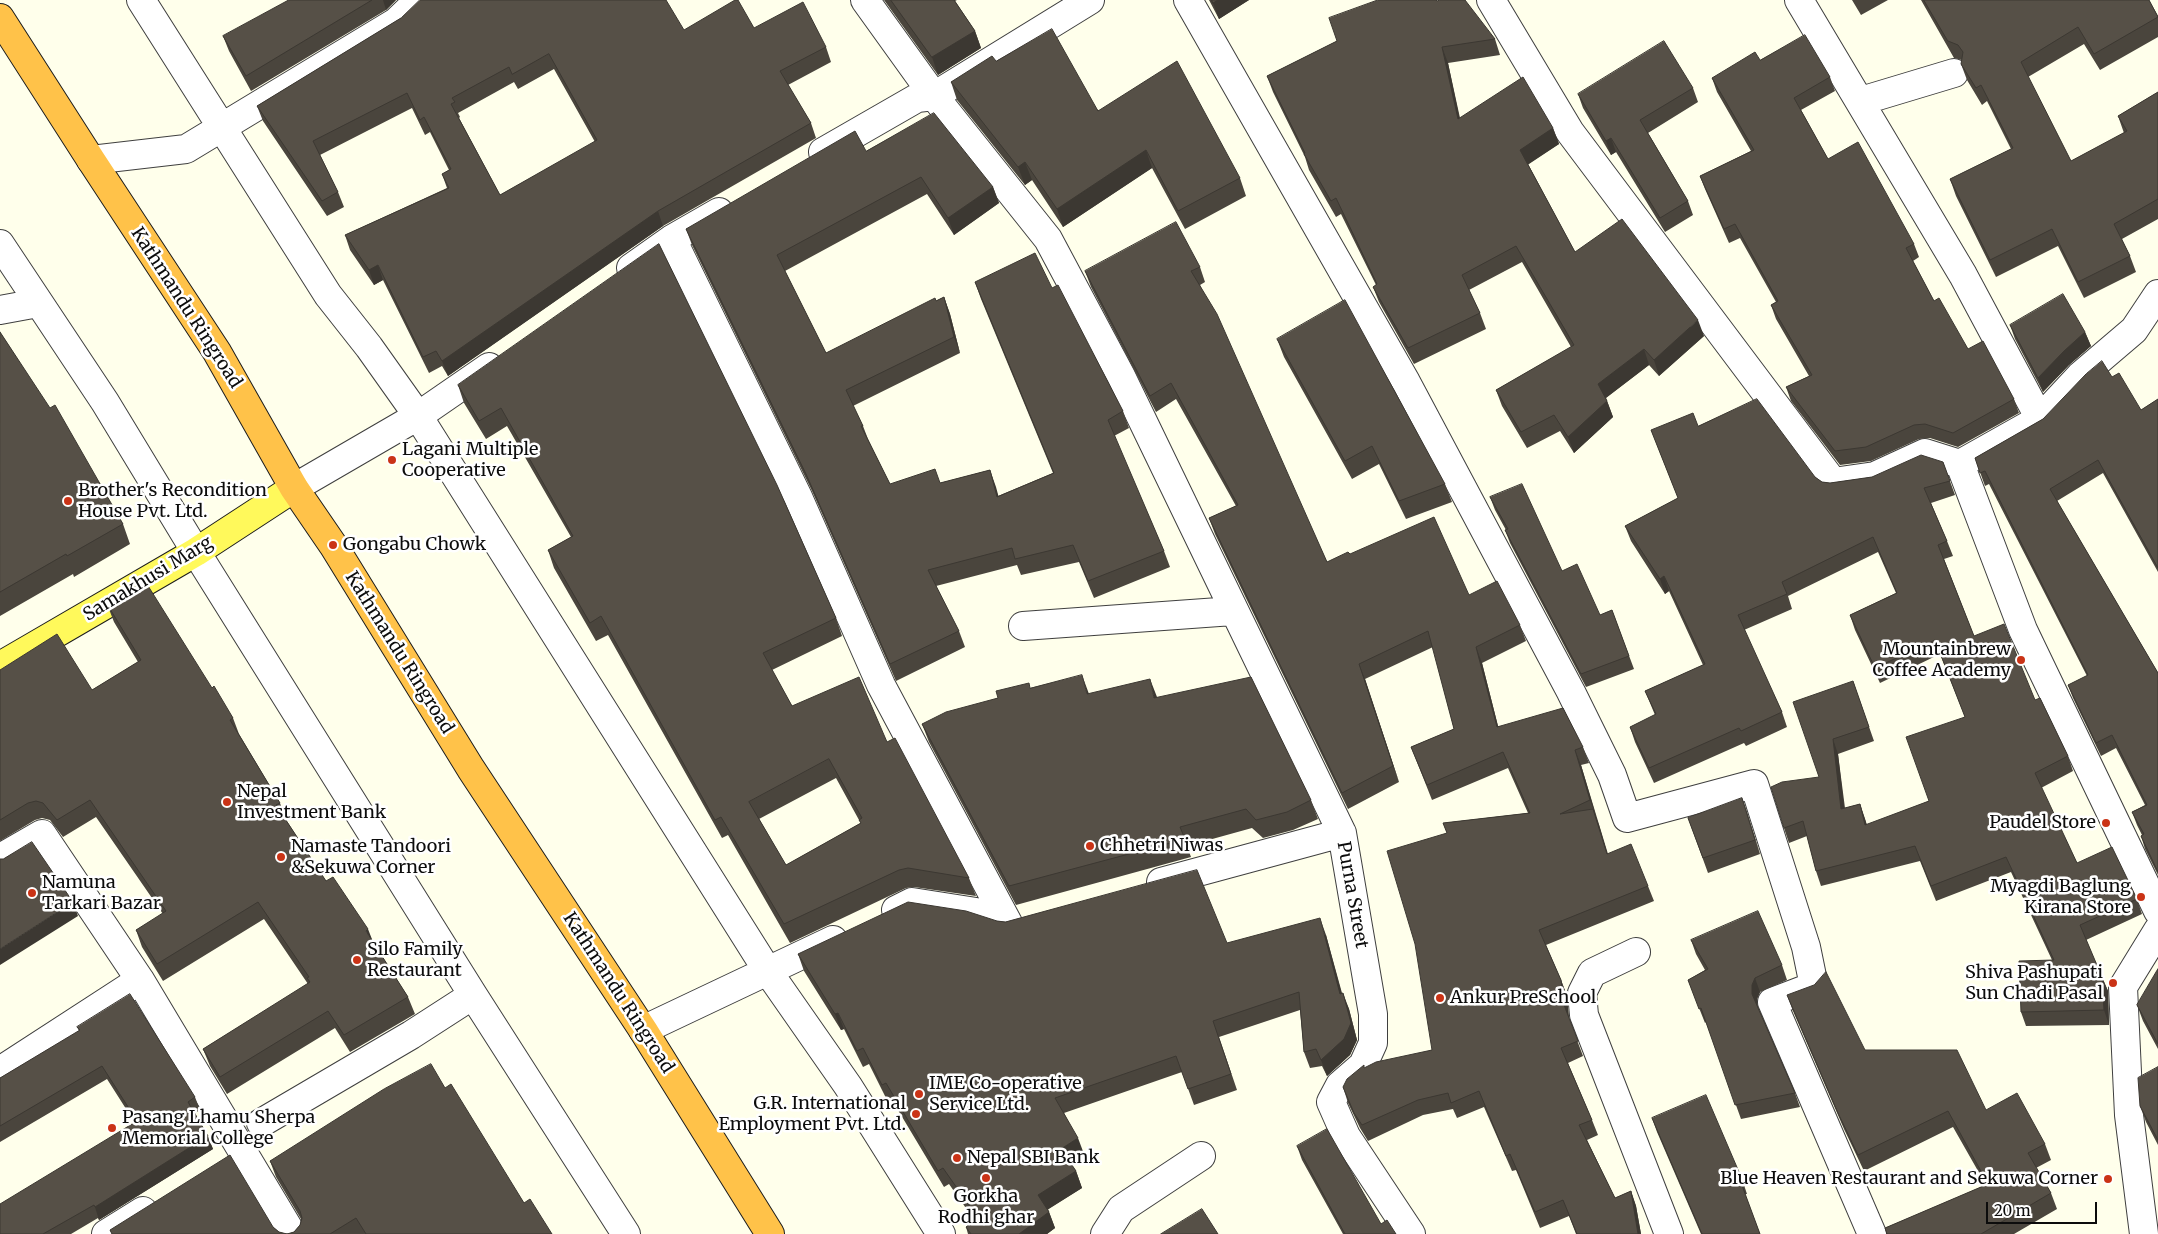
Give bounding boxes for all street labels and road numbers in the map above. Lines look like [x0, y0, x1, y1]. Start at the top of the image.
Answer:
street label: Kathmandu Ringroad [126, 224, 246, 392]
street label: Samakhusi Marg [79, 532, 217, 626]
street label: Kathmandu Ringroad [340, 568, 458, 738]
street label: Purna Street [1332, 840, 1372, 950]
street label: Kathmandu Ringroad [558, 909, 678, 1077]

